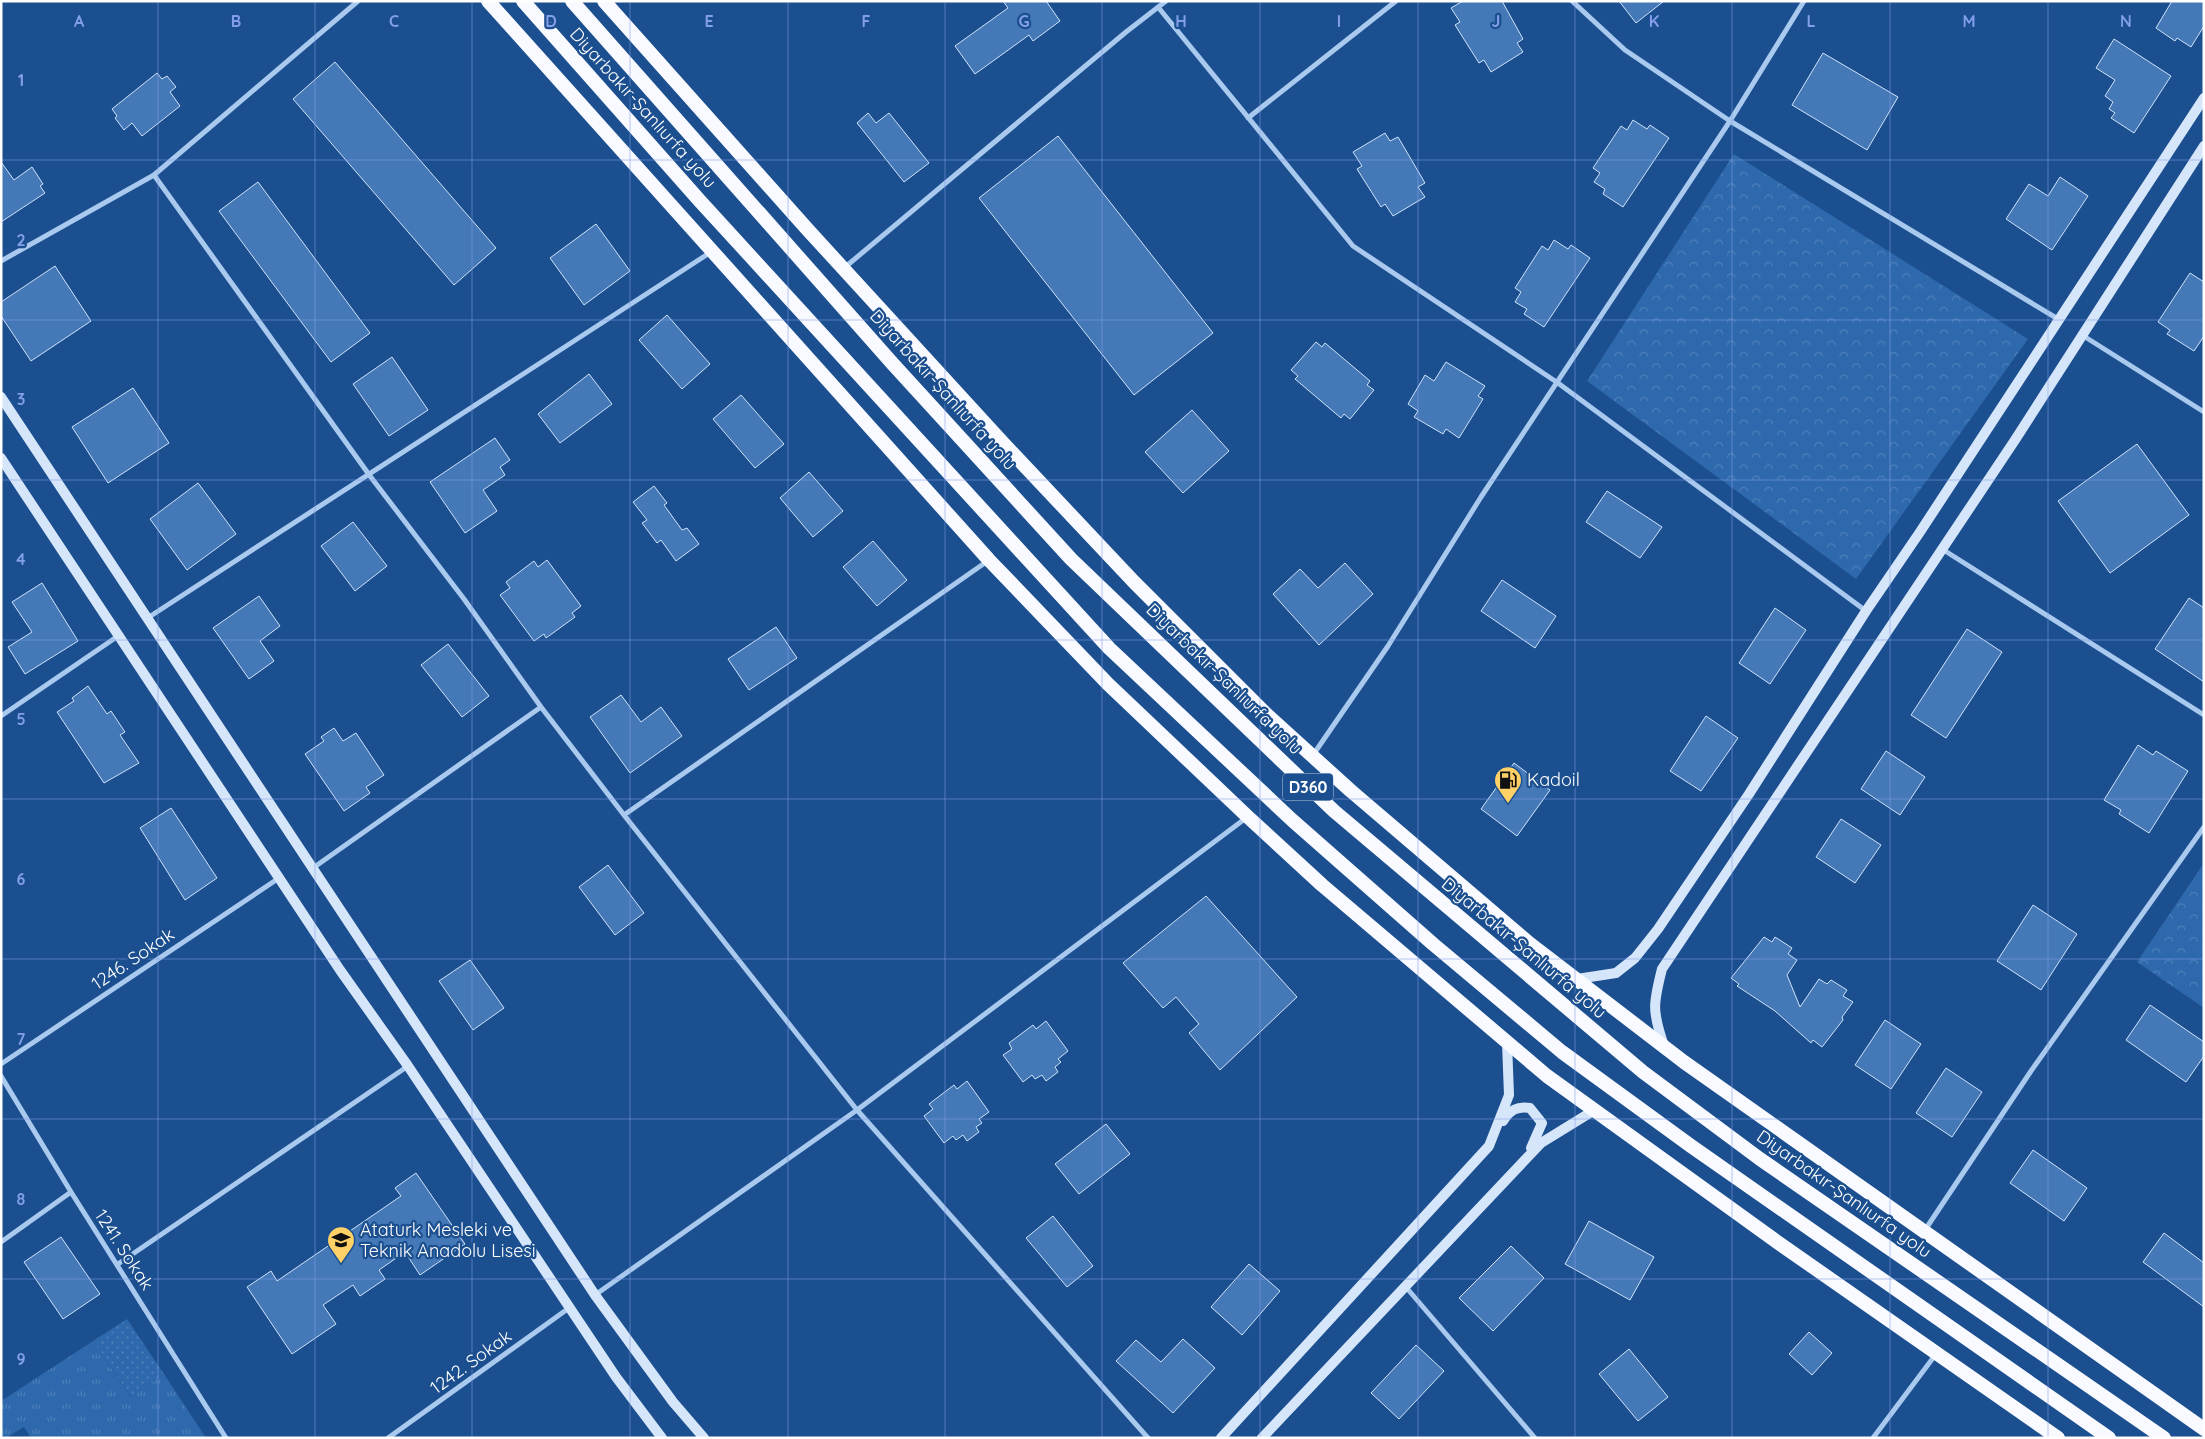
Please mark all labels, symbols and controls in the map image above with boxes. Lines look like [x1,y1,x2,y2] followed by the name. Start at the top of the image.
[74,11,85,31] text: A
[231,11,241,31] text: B
[389,11,399,31] text: C
[545,11,557,31] text: D
[704,11,714,31] text: E
[862,11,871,31] text: F
[1018,11,1030,31] text: G
[1175,11,1187,31] text: H
[1337,11,1341,31] text: I
[1492,11,1500,31] text: J
[1649,11,1659,31] text: K
[1807,11,1816,31] text: L
[1962,11,1976,31] text: M
[2120,11,2132,31] text: N
[565,23,722,193] street label: Diyarbakır-Şanlıurfa yolu
[18,70,24,90] text: 1
[16,230,26,250] text: 2
[865,305,1022,475] street label: Diyarbakır-Şanlıurfa yolu
[17,389,25,409] text: 3
[16,549,26,569] text: 4
[1141,598,1307,759] street label: Diyarbakır-Şanlıurfa yolu
[16,709,26,729] text: 5
[1493,765,1523,804] fuel station icon: Kadoil
[1527,768,1580,791] place label: Kadoil
[1283,774,1333,800] road number: D360
[17,869,26,889] text: 6
[1437,872,1611,1023] street label: Diyarbakır-Şanlıurfa yolu
[87,923,178,995] street label: 1246. Sokak
[17,1029,26,1049] text: 7
[1752,1124,1936,1263] street label: Diyarbakır-Şanlıurfa yolu
[17,1189,26,1209] text: 8
[90,1205,159,1294] street label: 1241. Sokak
[360,1218,536,1262] place label: Ataturk Mesleki ve Teknik Anadolu Lisesi
[326,1225,356,1264] school or university icon: Ataturk Mesleki ve Teknik Anadolu Lisesi
[425,1324,516,1399] street label: 1242. Sokak
[16,1349,26,1369] text: 9

